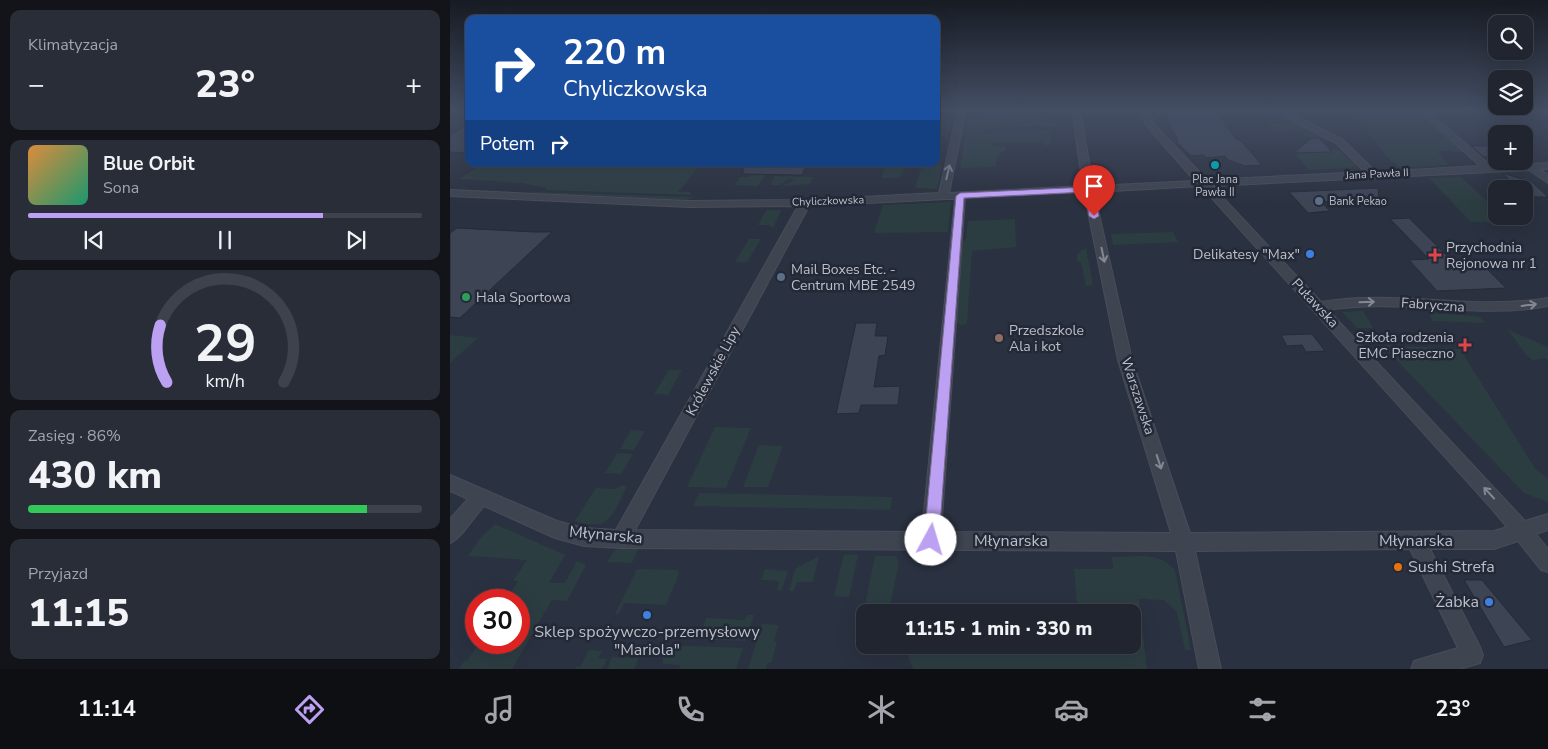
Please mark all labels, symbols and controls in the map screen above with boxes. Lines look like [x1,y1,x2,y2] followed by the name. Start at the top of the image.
[1488,15,1533,225] map controls
[1488,15,1533,60] button: search
[563,29,666,76] text: 220 m
[28,34,118,56] text: Klimatyzacja
[480,35,545,100] icon: right
[195,59,255,110] text: 23°
[28,66,45,104] text: −
[405,66,422,104] text: +
[1488,70,1533,115] button: layers
[563,74,708,104] text: Chyliczkowska
[1488,125,1533,170] button: +
[545,130,573,158] icon: right
[480,131,535,157] text: Potem
[103,151,194,177] text: Blue Orbit
[1209,159,1221,171] marker: Plac Jana Pawła II
[944,165,953,181] one-way arrow
[1073,165,1115,216] pin
[1344,165,1409,183] street label: Jana Pawła II
[1080,172,1108,200] icon: arrive
[1192,172,1238,200] place label: Plac Jana Pawła II
[103,177,139,199] text: Sona
[1488,180,1533,225] button: −
[792,192,865,210] street label: Chyliczkowska
[1329,194,1387,209] place label: Bank Pekao
[1313,195,1325,207] marker: Bank Pekao
[80,226,108,254] icon: previous
[211,226,239,254] icon: pause
[342,226,370,254] icon: next
[1446,238,1537,273] place label: Przychodnia Rejonowa nr 1
[1193,245,1300,264] place label: Delikatesy "Max"
[1098,246,1108,262] one-way arrow
[1304,248,1316,260] marker: Delikatesy "Max"
[1428,248,1442,262] marker: Przychodnia Rejonowa nr 1
[791,260,915,295] place label: Mail Boxes Etc. - Centrum MBE 2549
[775,271,787,283] marker: Mail Boxes Etc. - Centrum MBE 2549
[1287,274,1343,332] street label: Puławska
[476,288,571,307] place label: Hala Sportowa
[460,291,472,303] marker: Hala Sportowa
[1400,293,1466,317] street label: Fabryczna
[1358,297,1375,307] one-way arrow
[1521,300,1537,310] one-way arrow
[194,308,256,379] text: 29
[1009,321,1084,356] place label: Przedszkole Ala i kot
[681,322,745,419] street label: Królewskie Lipy
[1356,328,1454,363] place label: Szkoła rodzenia EMC Piaseczno
[993,332,1005,344] marker: Przedszkole Ala i kot
[1458,338,1472,352] marker: Szkoła rodzenia EMC Piaseczno
[1117,355,1159,437] street label: Warszawska
[205,369,245,393] text: km/h
[28,425,121,447] text: Zasięg · 86%
[28,450,162,501] text: 430 km
[1154,453,1164,469] one-way arrow
[1483,486,1495,499] one-way arrow
[904,513,956,565] position arrow
[568,521,644,549] street label: Młynarska
[974,530,1048,552] street label: Młynarska
[1379,530,1453,552] street label: Młynarska
[1408,556,1495,578] place label: Sushi Strefa
[1392,561,1404,573] marker: Sushi Strefa
[28,563,88,585] text: Przyjazd
[28,588,129,639] text: 11:15
[465,589,530,654] speed limit sign: 30
[1436,591,1479,613] place label: Żabka
[1483,596,1495,608] marker: Żabka
[641,609,653,621] marker: Sklep spożywczo-przemysłowy "Mariola"
[905,616,1092,642] text: 11:15 · 1 min · 330 m
[534,621,761,661] place label: Sklep spożywczo-przemysłowy "Mariola"
[292,692,327,727] icon: directions
[482,692,517,727] icon: music
[673,692,708,727] icon: phone
[864,692,899,727] icon: climate
[1054,692,1089,727] icon: car
[1245,692,1280,727] icon: filters
[78,694,136,724] text: 11:14
[1435,694,1470,724] text: 23°

